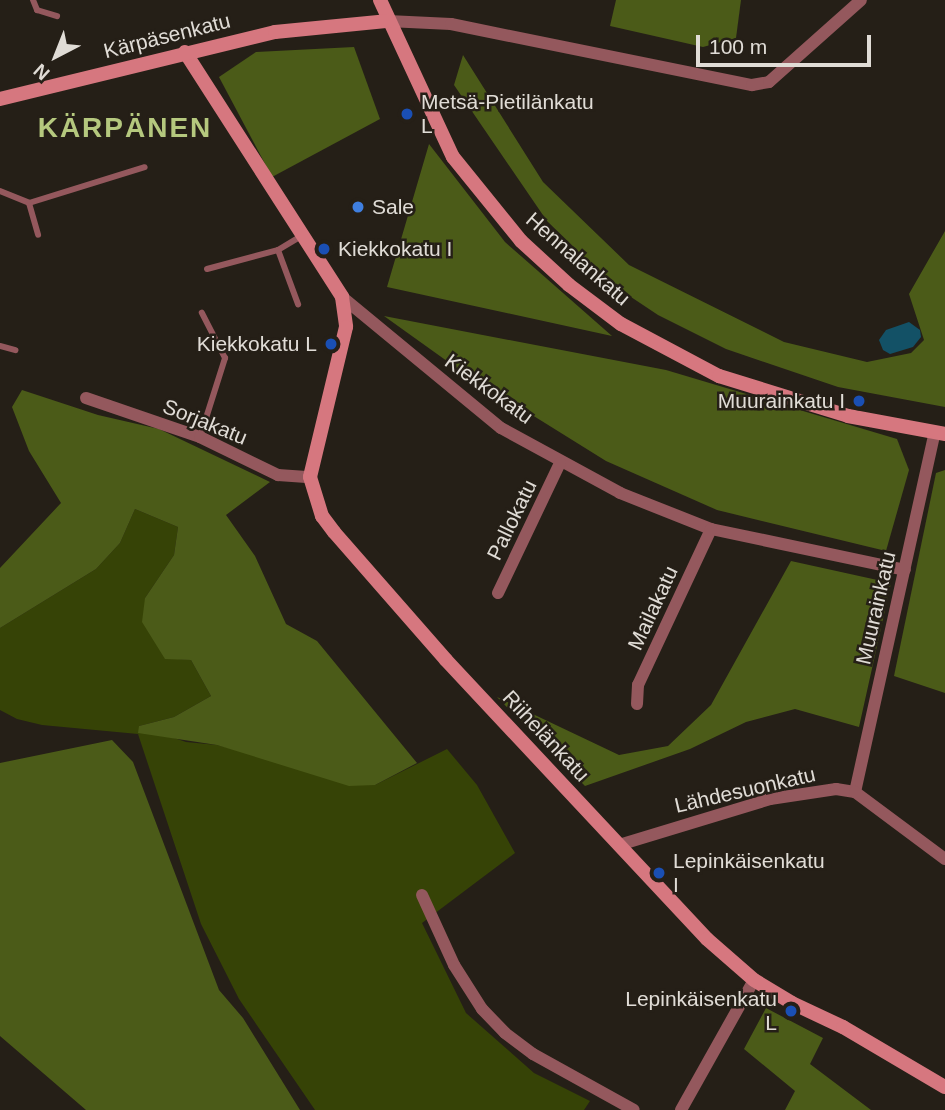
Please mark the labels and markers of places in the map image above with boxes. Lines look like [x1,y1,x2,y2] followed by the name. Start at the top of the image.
[421,89,594,139] place label: Metsä-Pietilänkatu L
[399,106,415,122] marker: Metsä-Pietilänkatu L
[372,194,414,220] place label: Sale
[350,199,366,215] marker: Sale
[338,236,452,262] place label: Kiekkokatu I
[316,241,332,257] marker: Kiekkokatu I
[197,331,317,357] place label: Kiekkokatu L
[323,336,339,352] marker: Kiekkokatu L
[718,388,845,414] place label: Muurainkatu I
[851,393,867,409] marker: Muurainkatu I
[673,848,825,898] place label: Lepinkäisenkatu I
[651,865,667,881] marker: Lepinkäisenkatu I
[625,986,777,1036] place label: Lepinkäisenkatu L
[783,1003,799,1019] marker: Lepinkäisenkatu L

